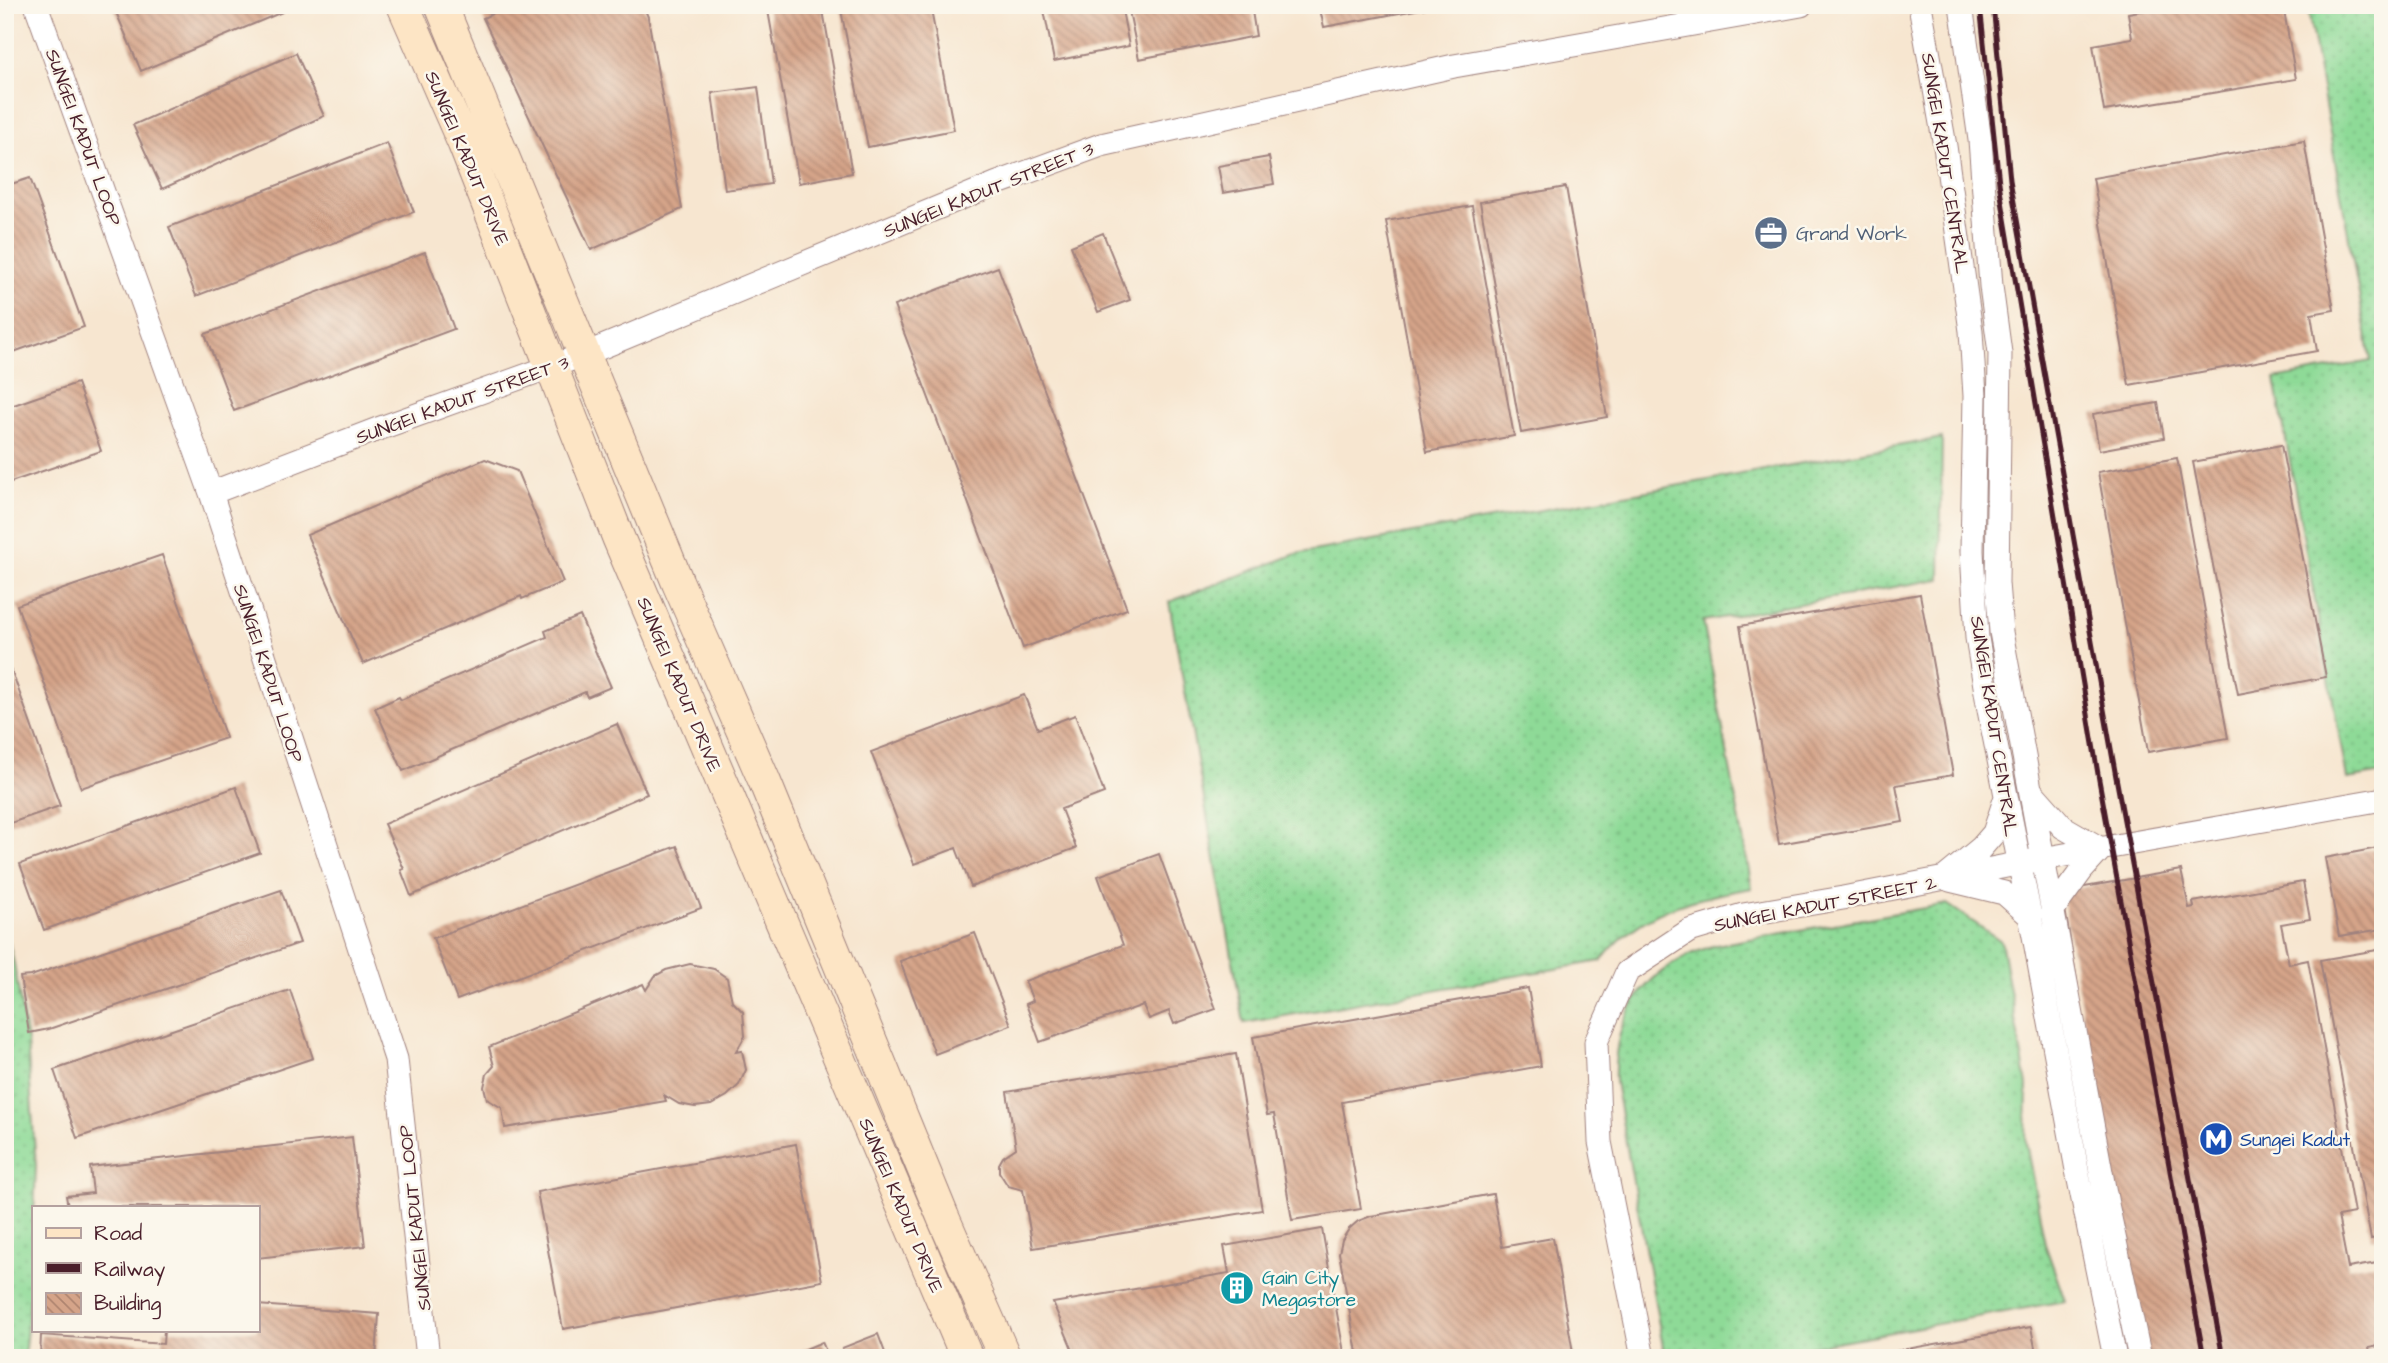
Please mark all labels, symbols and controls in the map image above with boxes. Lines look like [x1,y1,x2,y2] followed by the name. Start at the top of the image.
[38,45,127,230] street label: SUNGEI KADUT LOOP
[1914,51,1975,276] street label: SUNGEI KADUT CENTRAL
[418,67,516,250] street label: SUNGEI KADUT DRIVE
[879,136,1098,245] street label: SUNGEI KADUT STREET 3
[1752,214,1790,252] office icon: Grand Work
[1796,221,1907,248] place label: Grand Work
[352,349,573,452] street label: SUNGEI KADUT STREET 3
[226,581,309,766] street label: SUNGEI KADUT LOOP
[630,593,728,776] street label: SUNGEI KADUT DRIVE
[1963,614,2024,839] street label: SUNGEI KADUT CENTRAL
[1712,870,1939,939] street label: SUNGEI KADUT STREET 2
[852,1114,950,1297] street label: SUNGEI KADUT DRIVE
[2197,1120,2235,1158] metro station icon: Sungei Kadut
[392,1124,439,1312] street label: SUNGEI KADUT LOOP
[2240,1127,2350,1155] place label: Sungei Kadut
[32,1206,259,1332] legend
[94,1219,142,1248] text: Road
[94,1255,166,1286] text: Railway
[1262,1265,1356,1315] place label: Gain City Megastore
[1218,1269,1256,1307] building icon: Gain City Megastore
[94,1289,162,1320] text: Building

